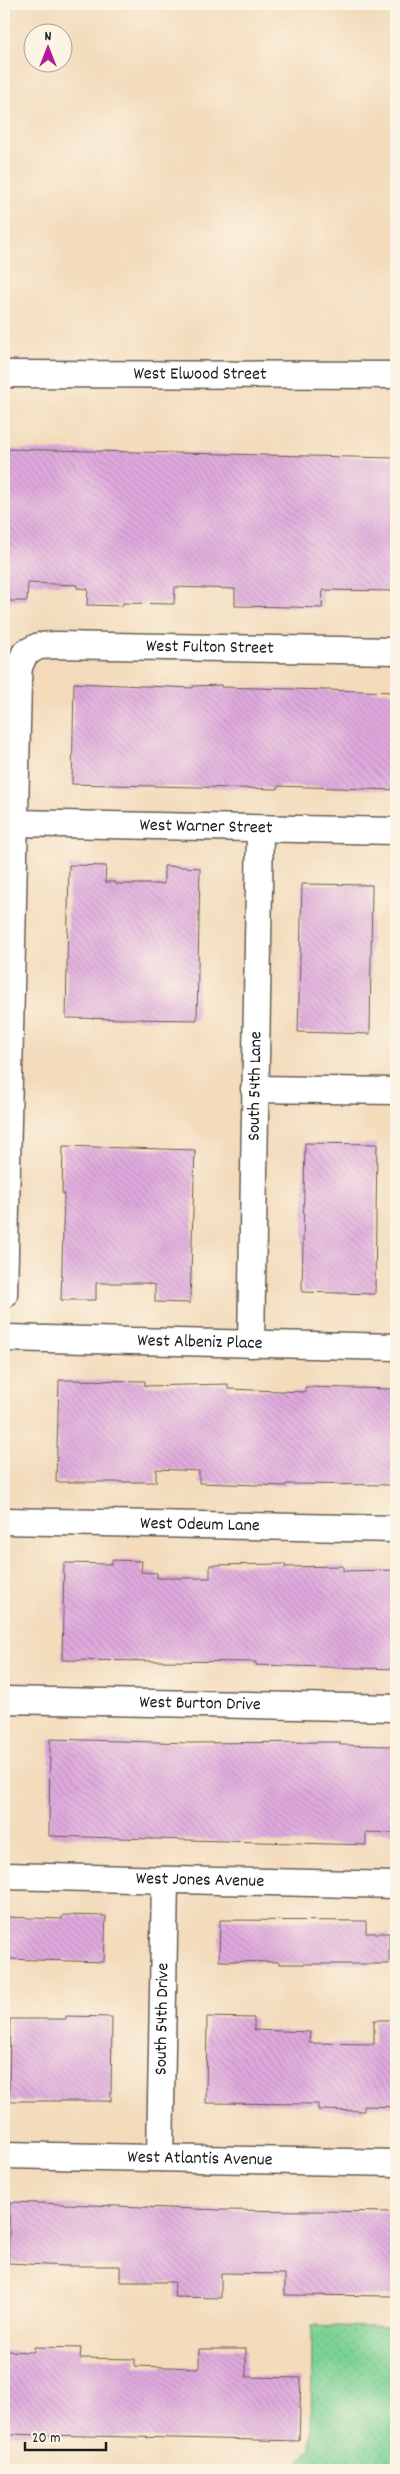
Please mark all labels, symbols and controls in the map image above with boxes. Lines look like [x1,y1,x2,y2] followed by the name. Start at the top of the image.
[22,22,72,72] north arrow
[45,27,52,47] text: N
[133,362,267,387] street label: West Elwood Street
[146,634,274,661] street label: West Fulton Street
[139,813,273,841] street label: West Warner Street
[242,1031,269,1141] street label: South 54th Lane
[137,1329,263,1356] street label: West Albeniz Place
[140,1511,260,1539] street label: West Odeum Lane
[139,1690,261,1718] street label: West Burton Drive
[135,1867,265,1894] street label: West Jones Avenue
[149,1963,176,2075] street label: South 54th Drive
[127,2145,273,2173] street label: West Atlantis Avenue
[25,2419,106,2451] scale bar
[32,2428,60,2450] text: 20 m

